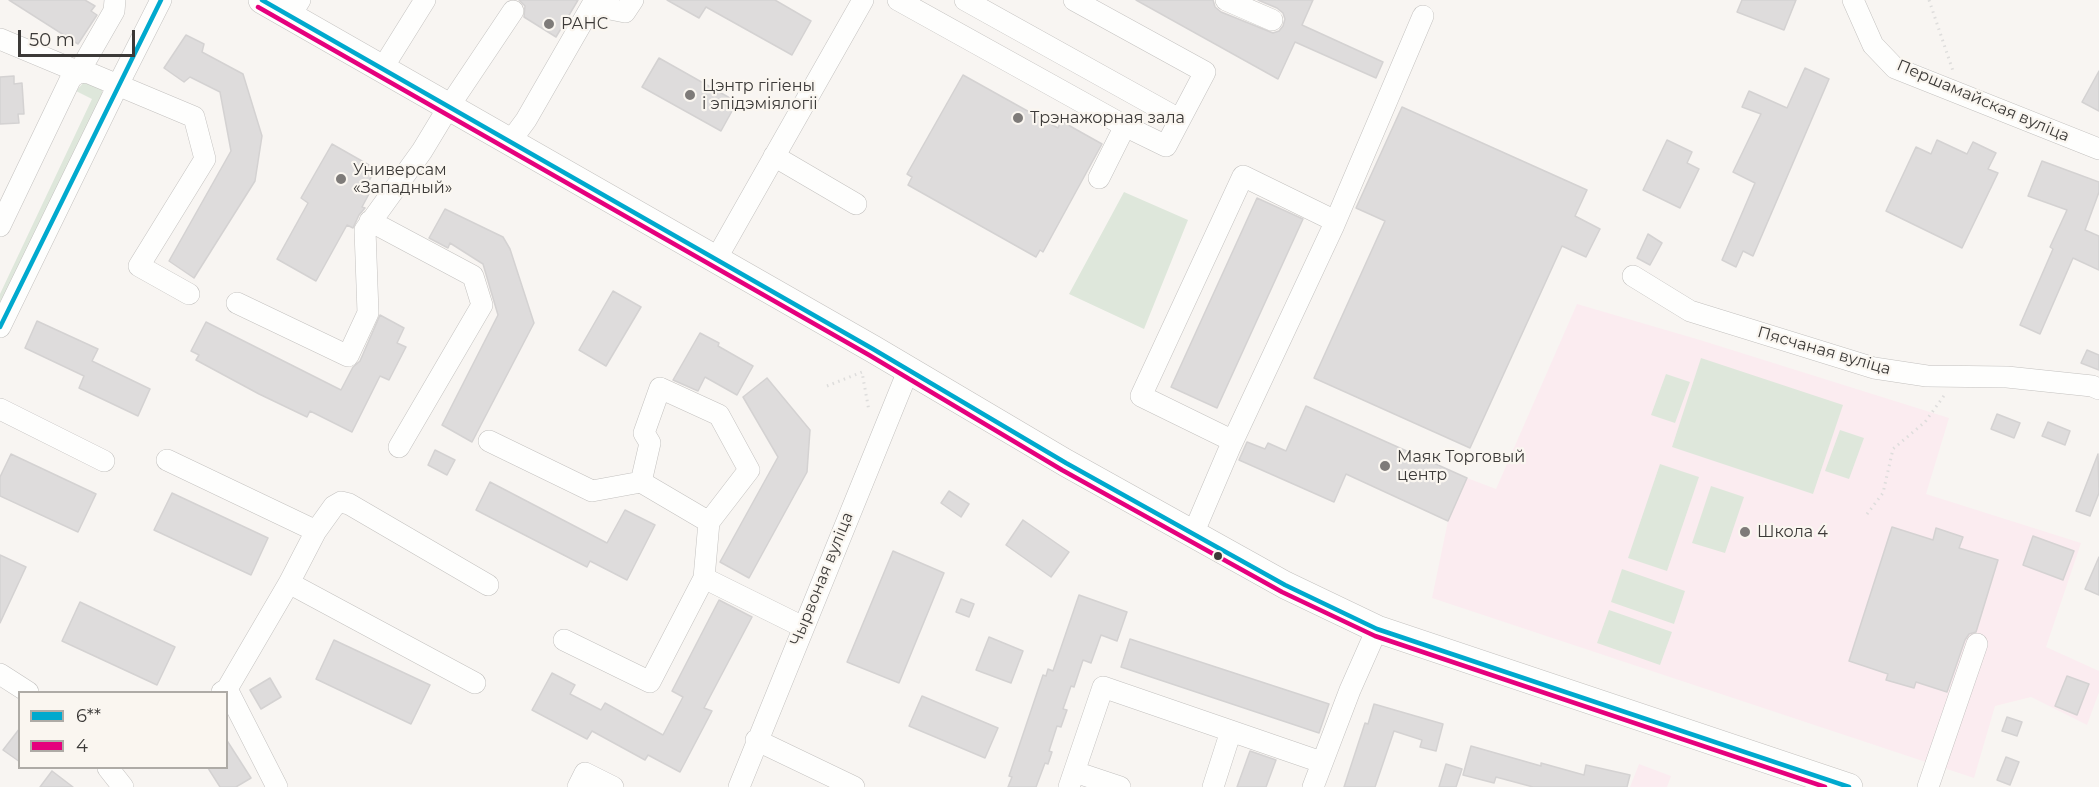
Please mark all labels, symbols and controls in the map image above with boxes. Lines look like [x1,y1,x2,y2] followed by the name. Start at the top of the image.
[561,14,608,34] place label: РАНС
[542,17,556,31] marker: РАНС
[21,18,138,56] scale bar
[29,29,75,51] text: 50 m
[1894,56,2072,146] street label: Першамайская вуліца
[702,76,818,114] place label: Цэнтр гігіены і эпідэміялогіі
[683,88,697,102] marker: Цэнтр гігіены і эпідэміялогіі
[1030,108,1185,128] place label: Трэнажорная зала
[1011,111,1025,125] marker: Трэнажорная зала
[353,160,452,198] place label: Универсам «Западный»
[334,172,348,186] marker: Универсам «Западный»
[1755,323,1893,379] street label: Пясчаная вуліца
[1397,447,1525,485] place label: Маяк Торговый центр
[1378,459,1392,473] marker: Маяк Торговый центр
[787,510,857,648] street label: Чырвоная вуліца
[1757,522,1828,542] place label: Школа 4
[1738,525,1752,539] marker: Школа 4
[1212,550,1224,562] unlabelled marker
[18,691,228,769] legend
[76,705,101,727] text: 6**
[76,735,88,757] text: 4

